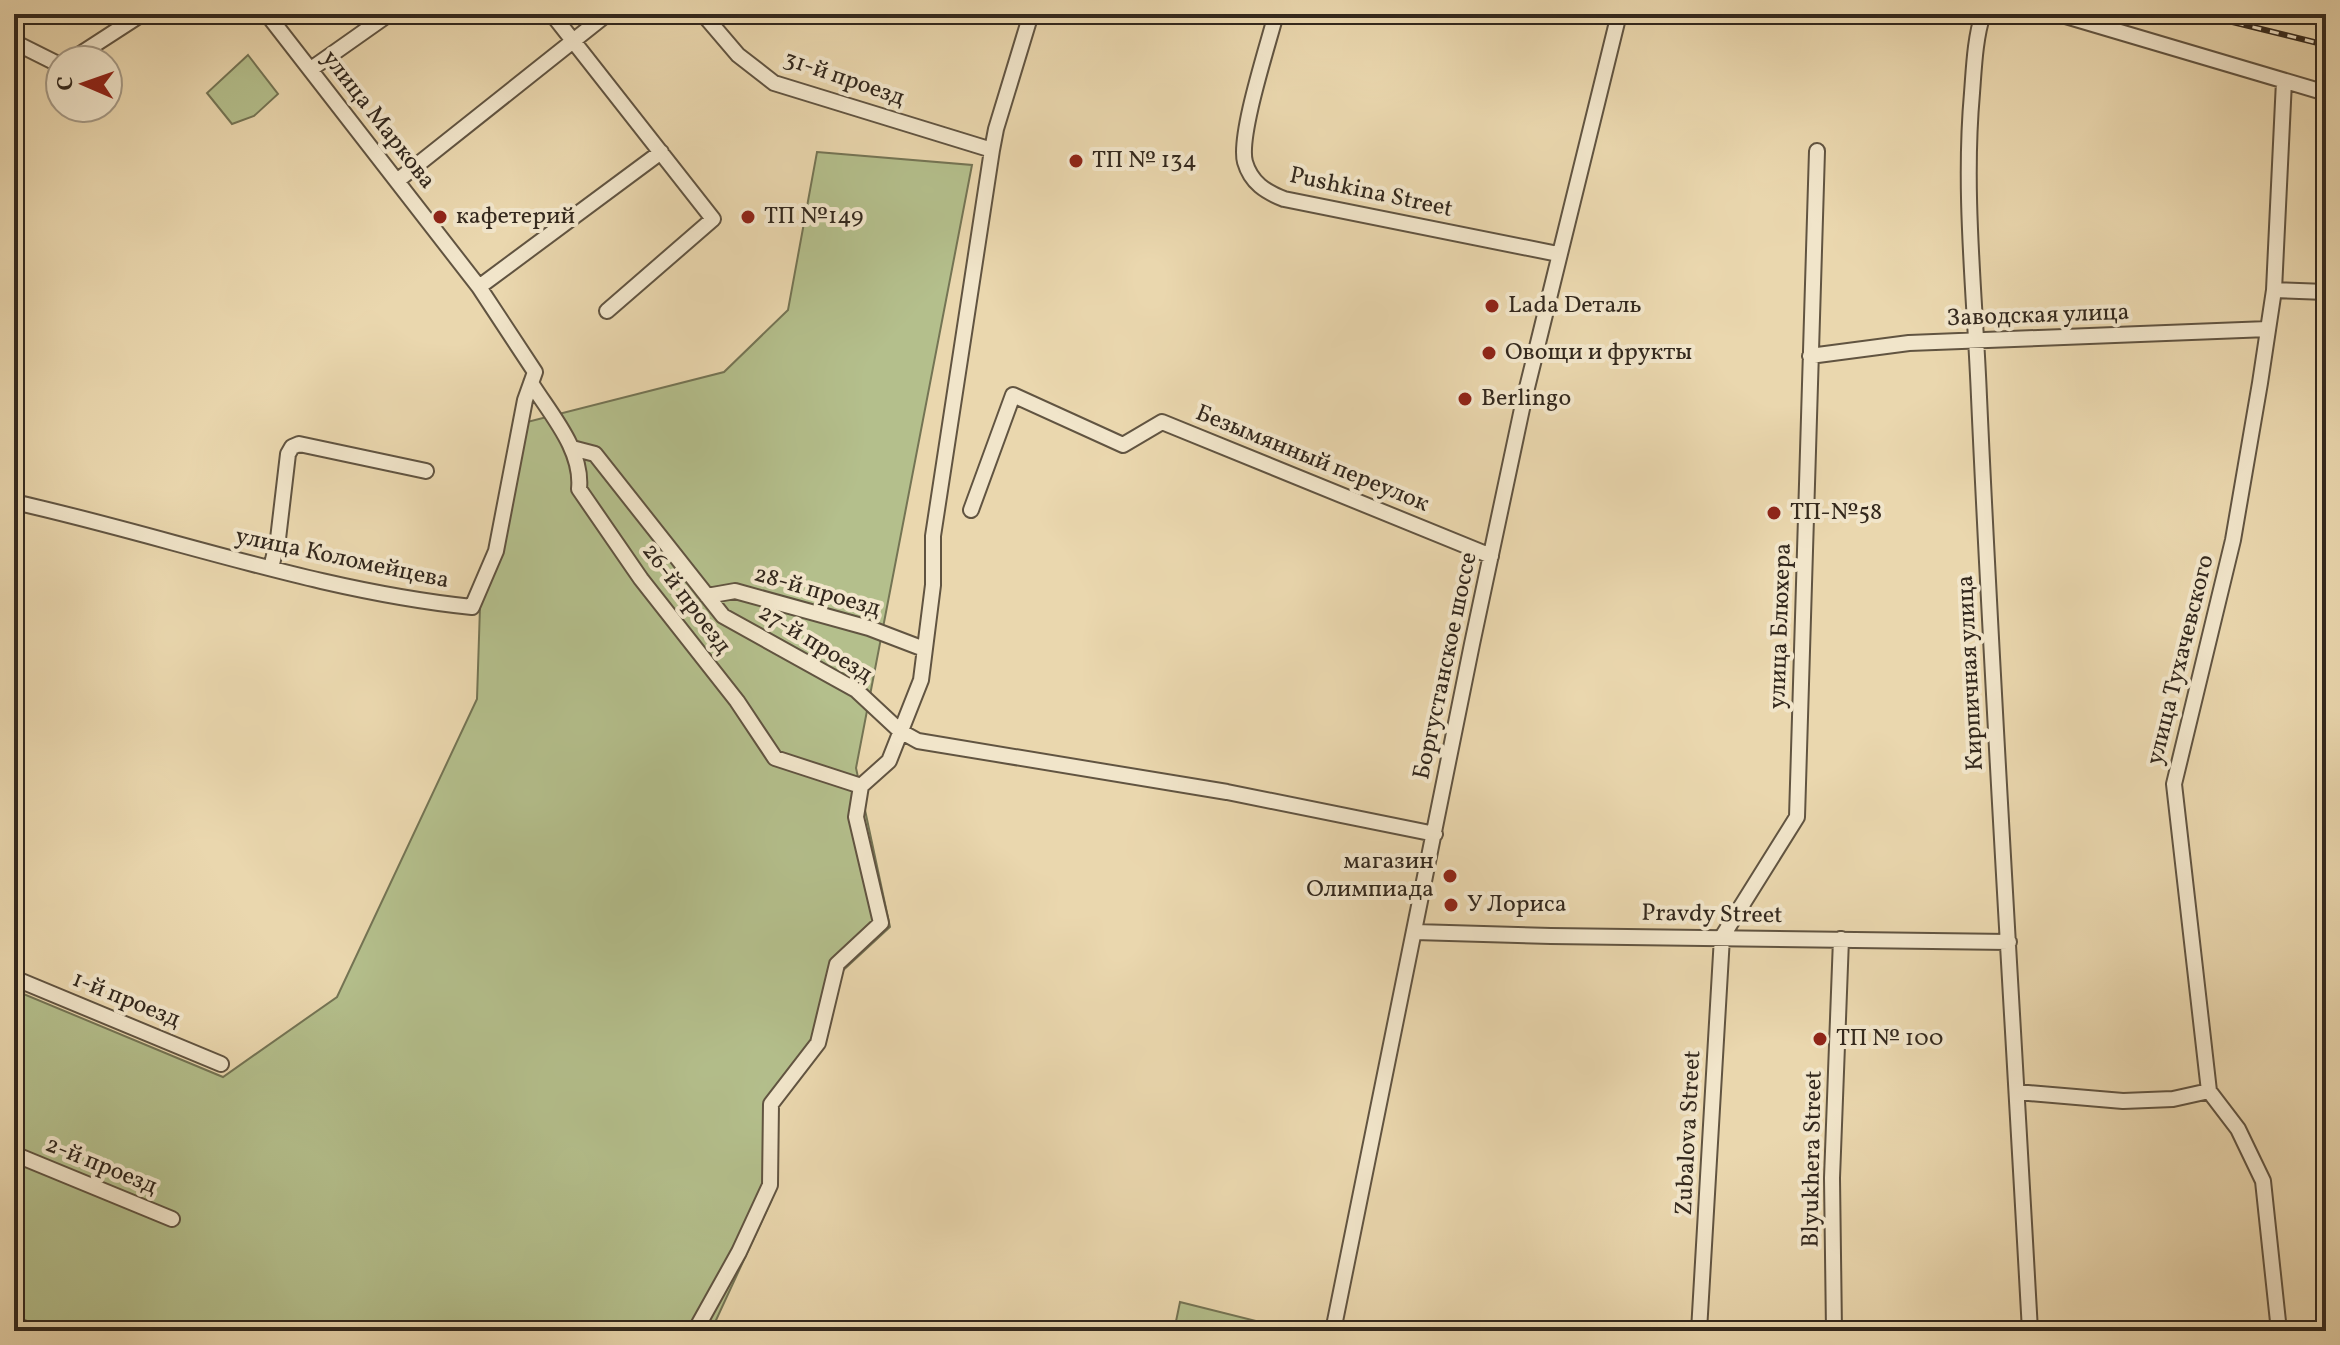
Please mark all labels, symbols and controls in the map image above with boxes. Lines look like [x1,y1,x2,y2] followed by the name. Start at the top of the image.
[779,42,910,116] street label: 31-й проезд
[313,43,443,197] street label: улица Маркова
[44,44,124,124] north arrow
[51,76,82,91] text: С
[1092,144,1197,178] place label: ТП № 134
[1067,152,1085,170] marker: ТП № 134
[1286,159,1456,227] street label: Pushkina Street
[456,200,575,234] place label: кафетерий
[764,200,863,234] place label: ТП №149
[431,208,449,226] marker: кафетерий
[739,208,757,226] marker: ТП №149
[1508,289,1642,323] place label: Lada Dеталь
[1946,296,2130,336] street label: Заводская улица
[1483,297,1501,315] marker: Lada Dеталь
[1505,336,1692,370] place label: Овощи и фрукты
[1480,344,1498,362] marker: Овощи и фрукты
[1481,382,1571,416] place label: Berlingo
[1456,390,1474,408] marker: Berlingo
[1190,397,1434,522] street label: Безымянный переулок
[1790,496,1882,530] place label: ТП-№58
[1765,504,1783,522] marker: ТП-№58
[232,520,452,598] street label: улица Коломейцева
[633,536,739,662] street label: 26-й проезд
[1761,542,1801,710] street label: улица Блюхера
[1405,549,1487,783] street label: Боргустанское шоссе
[2138,551,2224,769] street label: улица Тухачевского
[750,558,885,626] street label: 28-й проезд
[1949,574,1993,772] street label: Кирпичная улица
[751,596,879,692] street label: 27-й проезд
[1306,845,1434,907] place label: магазин Олимпиада
[1441,867,1459,885] marker: магазин Олимпиада
[1467,888,1567,922] place label: У Лориса
[1442,896,1460,914] marker: У Лориса
[1641,897,1783,933] street label: Pravdy Street
[67,963,186,1037] street label: 1-й проезд
[1836,1022,1943,1056] place label: ТП № 100
[1811,1030,1829,1048] marker: ТП № 100
[1668,1049,1710,1217] street label: Zubalova Street
[1794,1070,1832,1248] street label: Blyukhera Street
[40,1128,163,1204] street label: 2-й проезд

